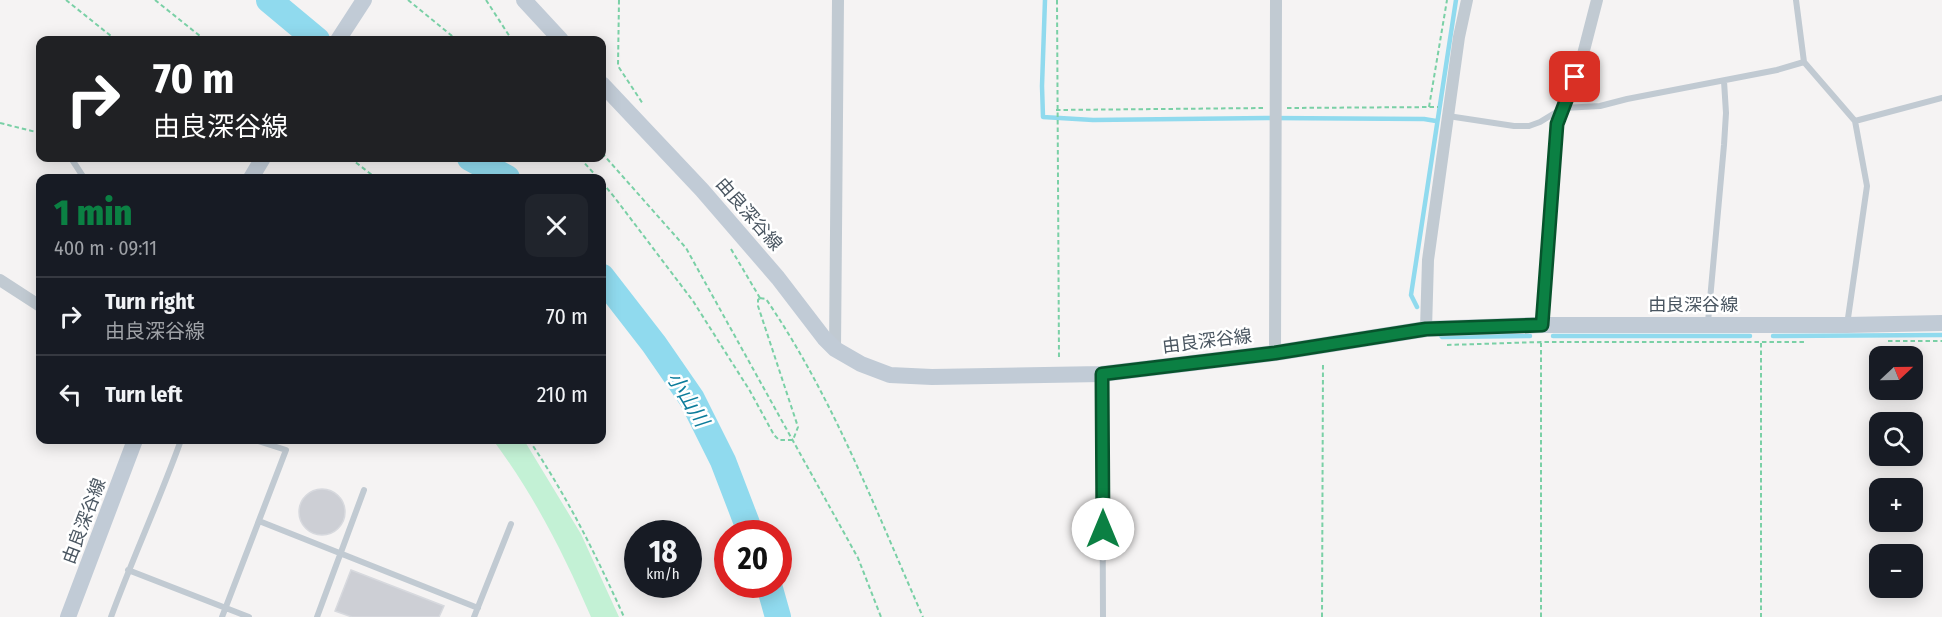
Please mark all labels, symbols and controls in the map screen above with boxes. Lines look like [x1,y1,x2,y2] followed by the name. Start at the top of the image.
[1549,51,1600,102] pin
[153,54,234,104] text: 70 m
[54,60,132,138] icon: right
[1558,60,1591,93] icon: arrive
[153,111,288,143] text: 由良深谷線
[711,173,787,255] street label: 由良深谷線
[54,191,132,235] text: 1 min
[525,194,588,257] button: close
[54,236,157,260] text: 400 m · 09:11
[105,288,194,315] text: Turn right
[1648,294,1738,316] street label: 由良深谷線
[54,300,87,333] icon: right
[546,303,588,330] text: 70 m
[105,319,205,343] text: 由良深谷線
[1161,325,1253,357] street label: 由良深谷線
[1869,346,1923,400] north arrow
[1869,346,1923,598] map controls
[662,367,715,432] water label: 小山川
[54,378,87,411] icon: left
[105,381,183,408] text: Turn left
[537,381,588,408] text: 210 m
[1869,412,1923,466] button: search
[58,475,110,567] street label: 由良深谷線
[1869,478,1923,532] button: +
[1071,497,1135,561] position arrow
[714,520,792,598] speed limit sign: 20
[649,534,677,570] text: 18
[1869,544,1923,598] button: −
[646,565,680,583] text: km/h

